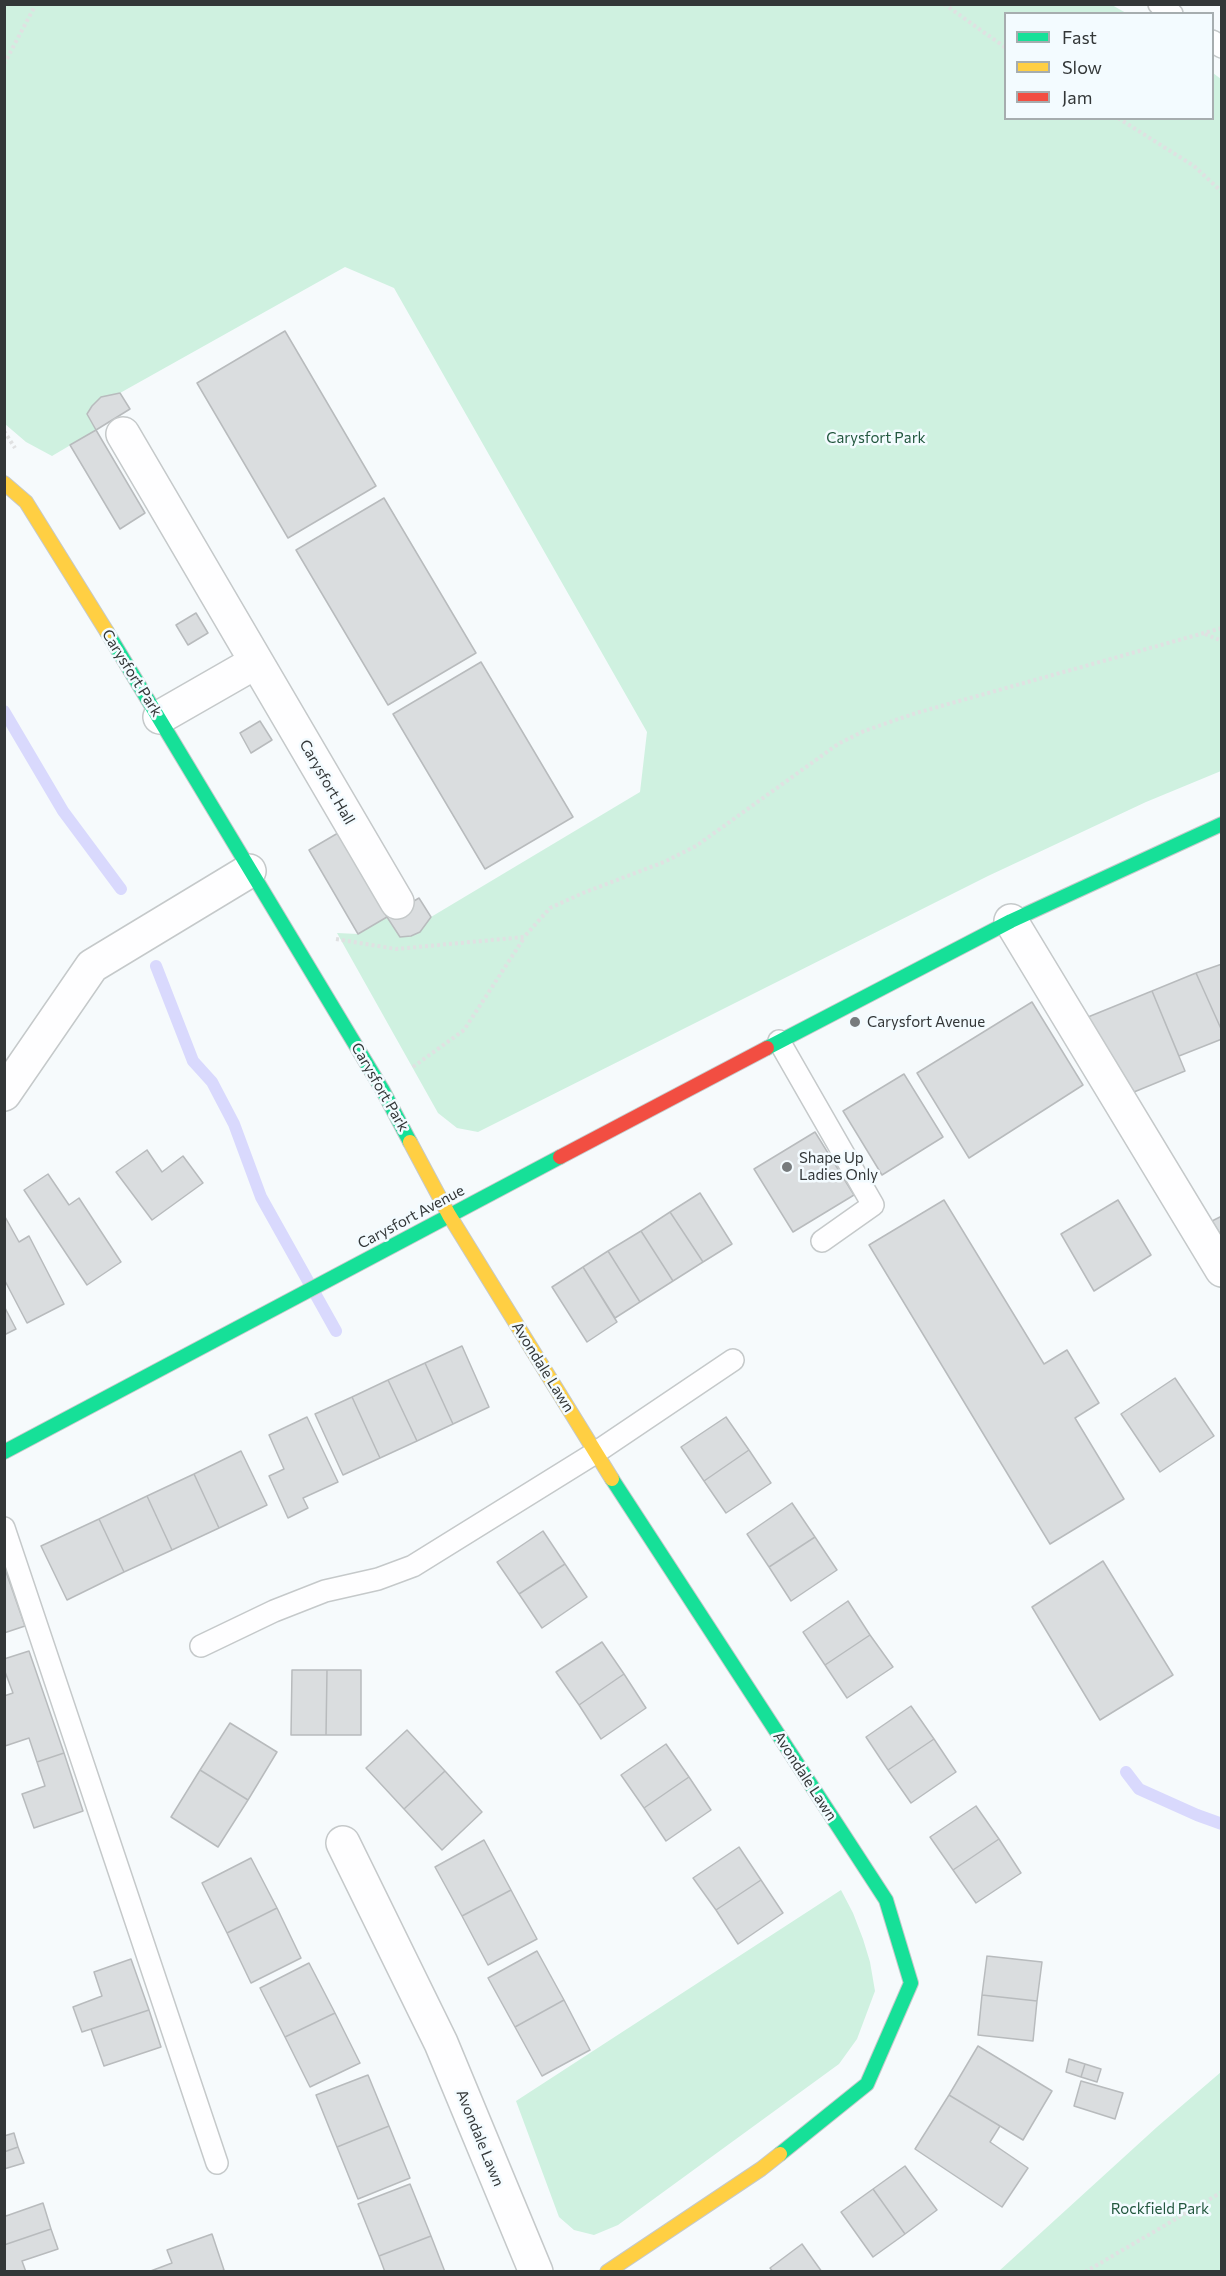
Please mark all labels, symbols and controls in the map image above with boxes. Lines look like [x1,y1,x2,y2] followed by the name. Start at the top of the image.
[1004,12,1214,120] legend
[1062,26,1097,48] text: Fast
[1062,56,1102,78] text: Slow
[1062,86,1092,108] text: Jam
[826,429,926,447] park label: Carysfort Park
[98,626,166,720] street label: Carysfort Park
[295,736,359,828] street label: Carysfort Hall
[867,1013,985,1031] place label: Carysfort Avenue
[848,1015,862,1029] marker: Carysfort Avenue
[347,1039,413,1135] street label: Carysfort Park
[799,1149,878,1184] place label: Shape Up Ladies Only
[780,1160,794,1174] marker: Shape Up Ladies Only
[355,1181,467,1253] street label: Carysfort Avenue
[508,1319,578,1415] street label: Avondale Lawn
[769,1728,841,1824] street label: Avondale Lawn
[452,2087,508,2189] street label: Avondale Lawn
[1111,2200,1209,2218] park label: Rockfield Park

